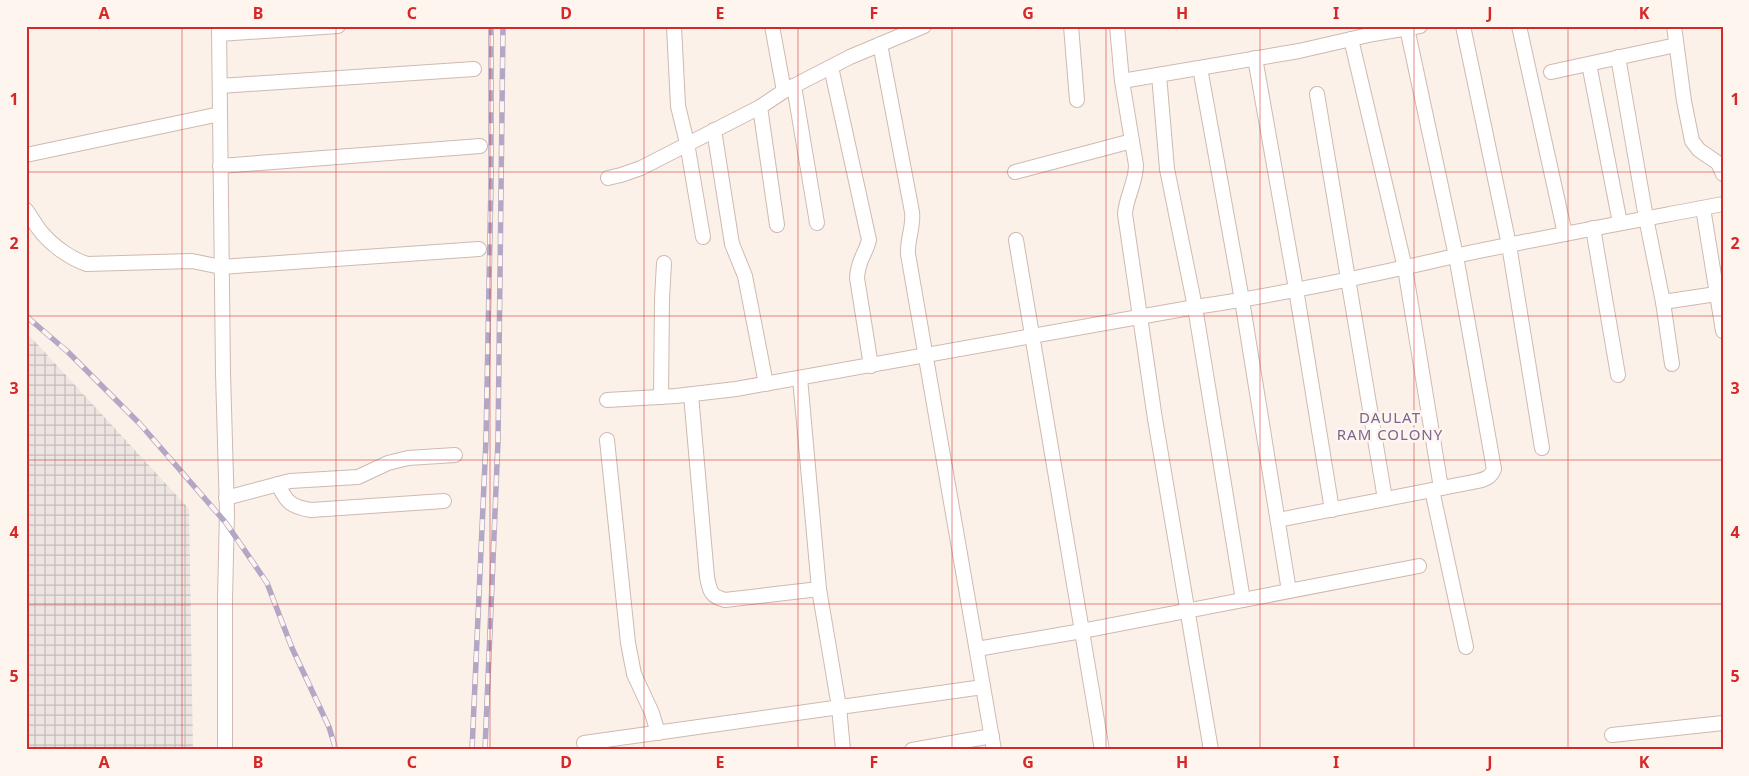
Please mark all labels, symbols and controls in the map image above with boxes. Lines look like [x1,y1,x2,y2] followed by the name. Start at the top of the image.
[98,2,110,24] text: A
[253,2,263,24] text: B
[407,2,417,24] text: C
[560,2,572,24] text: D
[716,2,725,24] text: E
[870,2,878,24] text: F
[1022,2,1034,24] text: G
[1176,2,1188,24] text: H
[1333,2,1339,24] text: I
[1485,2,1493,24] text: J
[1639,2,1650,24] text: K
[9,88,19,110] text: 1
[1730,88,1740,110] text: 1
[9,232,19,254] text: 2
[1730,232,1740,254] text: 2
[9,377,19,399] text: 3
[1730,377,1740,399] text: 3
[1337,407,1443,444] district label: DAULAT RAM COLONY
[9,521,19,543] text: 4
[1730,521,1740,543] text: 4
[9,665,19,687] text: 5
[1730,665,1740,687] text: 5
[98,751,110,773] text: A
[253,751,263,773] text: B
[407,751,417,773] text: C
[560,751,572,773] text: D
[716,751,725,773] text: E
[870,751,878,773] text: F
[1022,751,1034,773] text: G
[1176,751,1188,773] text: H
[1333,751,1339,773] text: I
[1485,751,1493,773] text: J
[1639,751,1650,773] text: K

